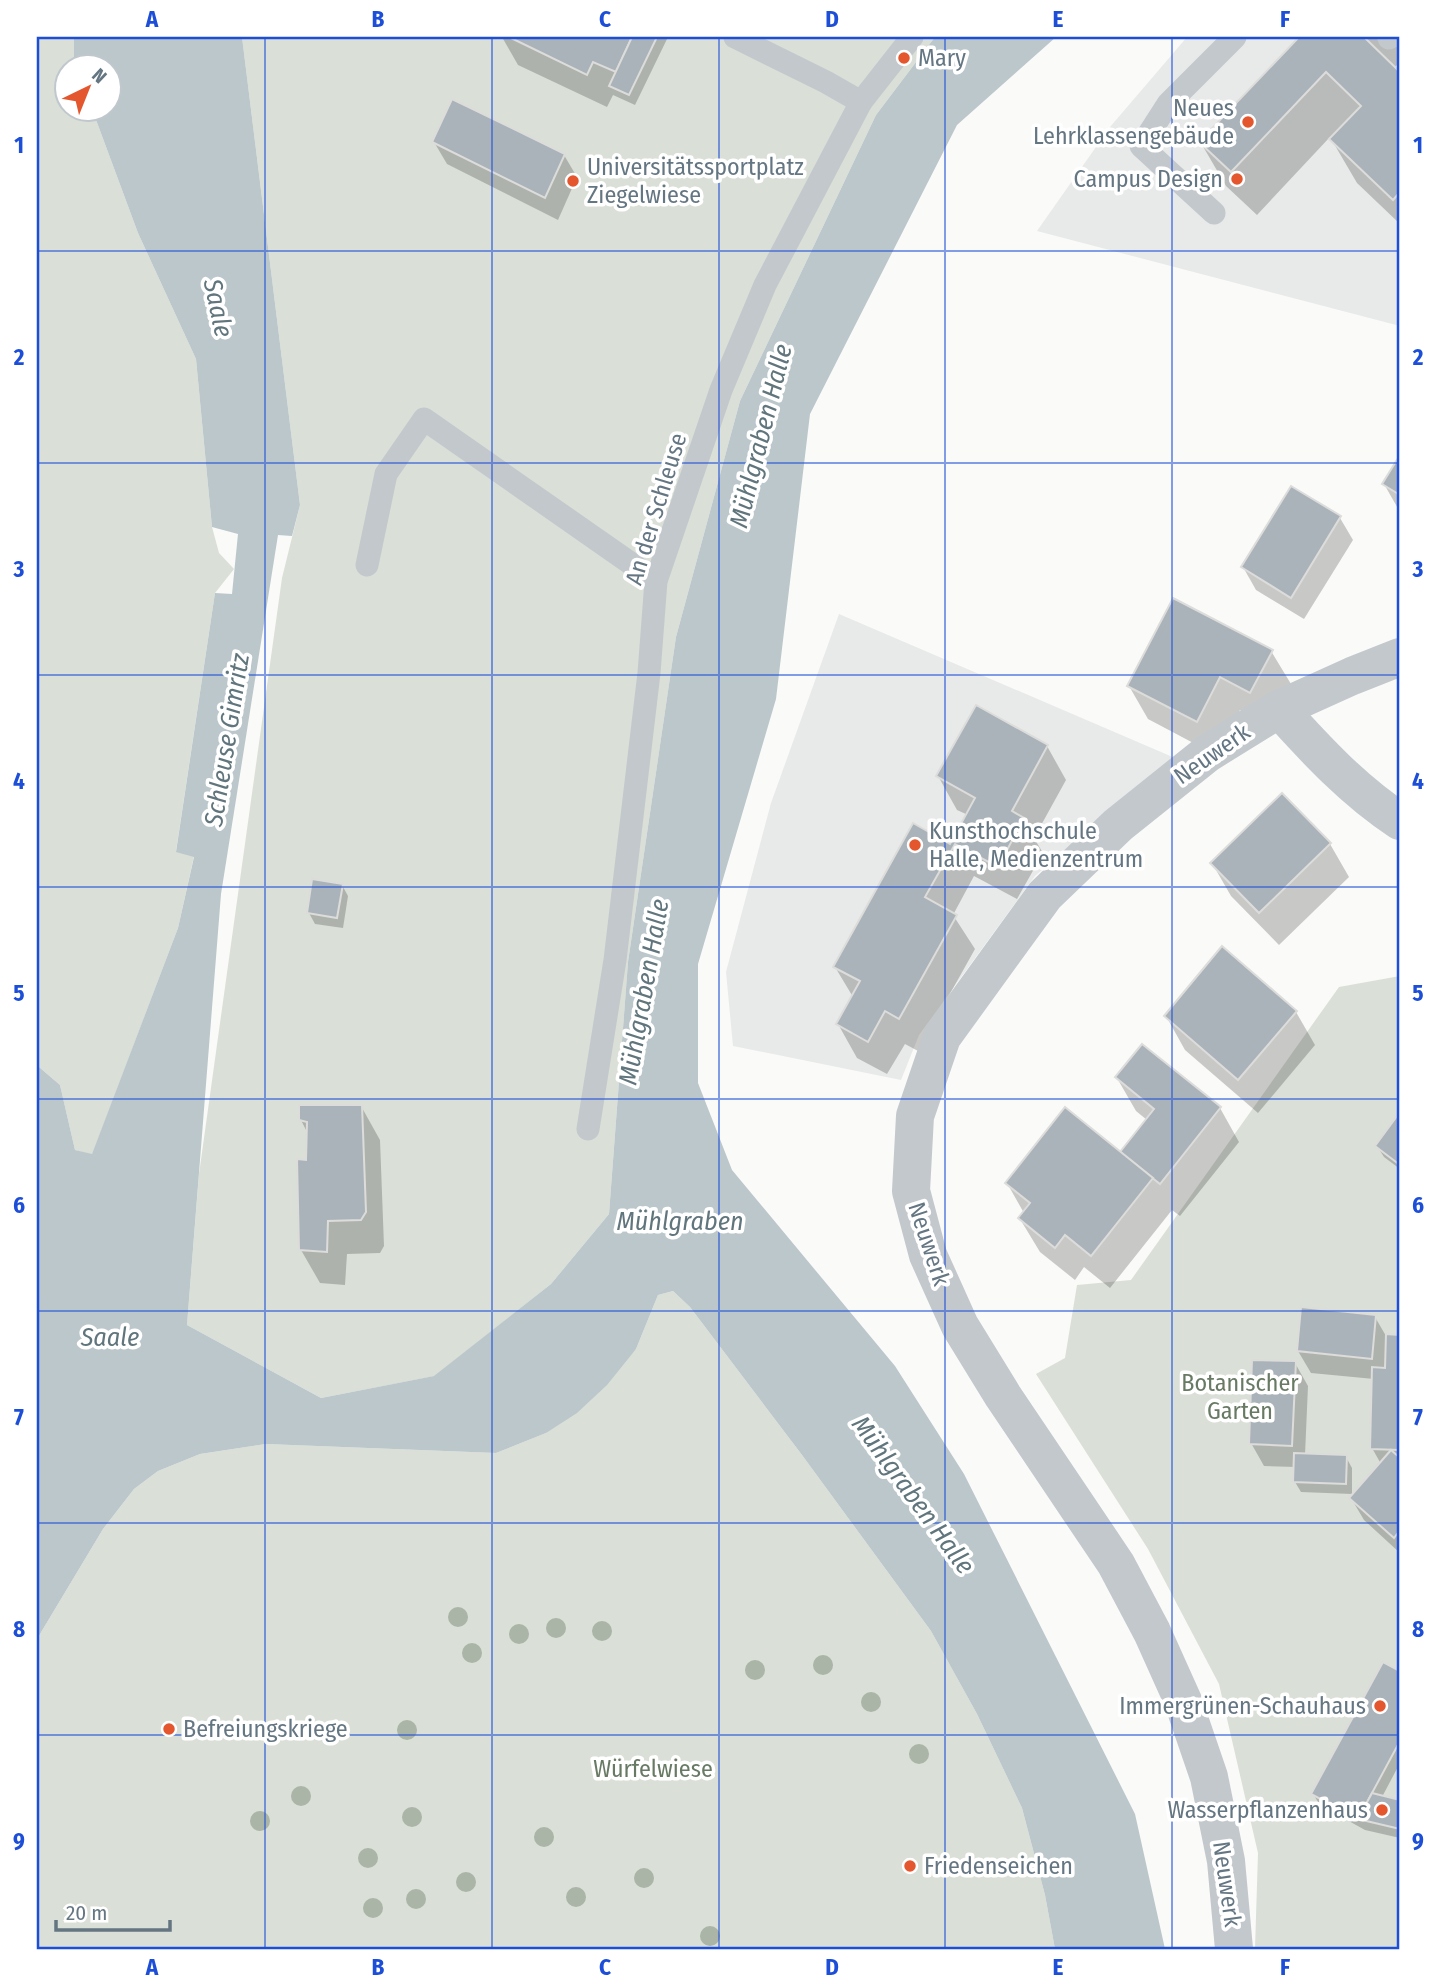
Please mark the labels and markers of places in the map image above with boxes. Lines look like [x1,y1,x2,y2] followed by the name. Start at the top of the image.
[918,44,966,72] place label: Mary
[896,50,912,66] marker: Mary
[1033,94,1234,150] place label: Neues Lehrklassengebäude
[1240,114,1256,130] marker: Neues Lehrklassengebäude
[587,153,804,209] place label: Universitätssportplatz Ziegelwiese
[1074,165,1223,193] place label: Campus Design
[1229,171,1245,187] marker: Campus Design
[565,173,581,189] marker: Universitätssportplatz Ziegelwiese
[929,817,1143,873] place label: Kunsthochschule Halle, Medienzentrum
[907,837,923,853] marker: Kunsthochschule Halle, Medienzentrum
[1119,1692,1366,1720] place label: Immergrünen-Schauhaus
[1372,1698,1388,1714] marker: Immergrünen-Schauhaus
[183,1715,348,1743] place label: Befreiungskriege
[161,1721,177,1737] marker: Befreiungskriege
[1167,1796,1368,1824] place label: Wasserpflanzenhaus
[1374,1802,1390,1818] marker: Wasserpflanzenhaus
[924,1852,1073,1880] place label: Friedenseichen
[902,1858,918,1874] marker: Friedenseichen

